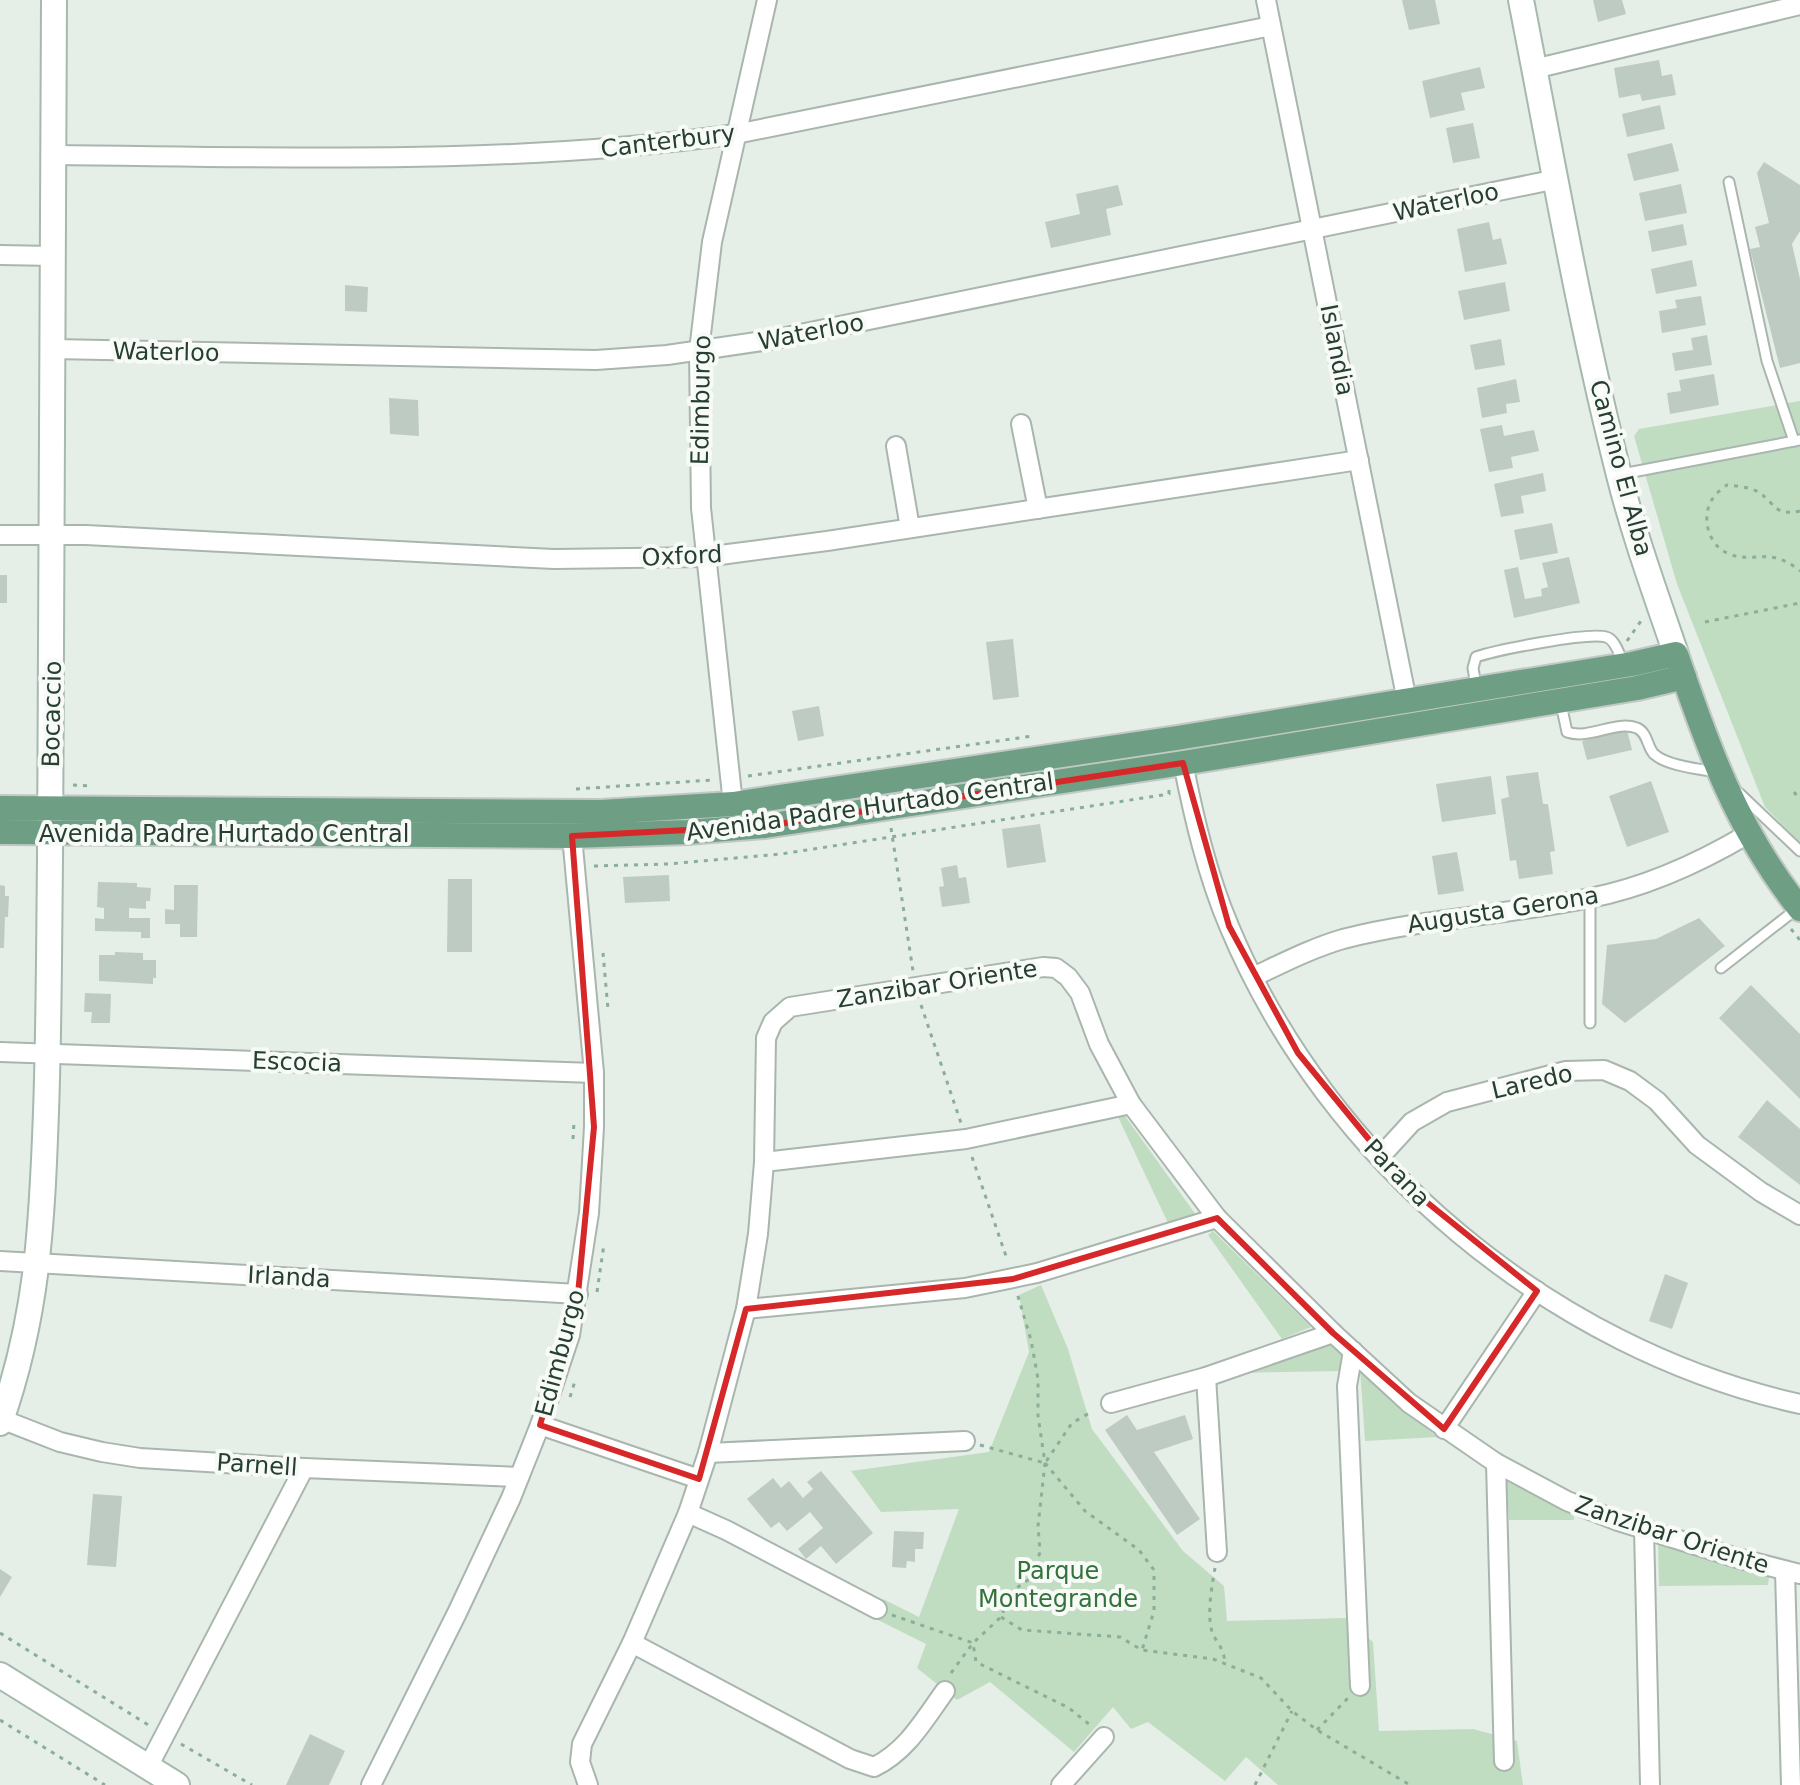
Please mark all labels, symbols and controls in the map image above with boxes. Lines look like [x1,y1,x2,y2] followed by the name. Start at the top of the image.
[599,119,737,163] street label: Canterbury
[1391,177,1501,227] street label: Waterloo
[1314,302,1360,398] street label: Islandia
[756,308,866,356] street label: Waterloo
[686,335,716,465] street label: Edimburgo
[112,337,220,367] street label: Waterloo
[1584,377,1658,559] street label: Camino El Alba
[641,540,723,572] street label: Oxford
[37,660,67,768] street label: Bocaccio
[685,767,1055,847] street label: Avenida Padre Hurtado Central
[39,820,409,848] street label: Avenida Padre Hurtado Central
[1405,881,1601,939] street label: Augusta Gerona
[835,954,1039,1014] street label: Zanzibar Oriente
[251,1046,343,1078] street label: Escocia
[1489,1059,1575,1105] street label: Laredo
[1358,1134,1436,1212] street label: Parana
[247,1261,331,1293] street label: Irlanda
[530,1286,590,1420] street label: Edimburgo
[216,1448,298,1482] street label: Parnell
[1571,1490,1773,1580] street label: Zanzibar Oriente
[978,1557,1138,1613] park label: Parque Montegrande

